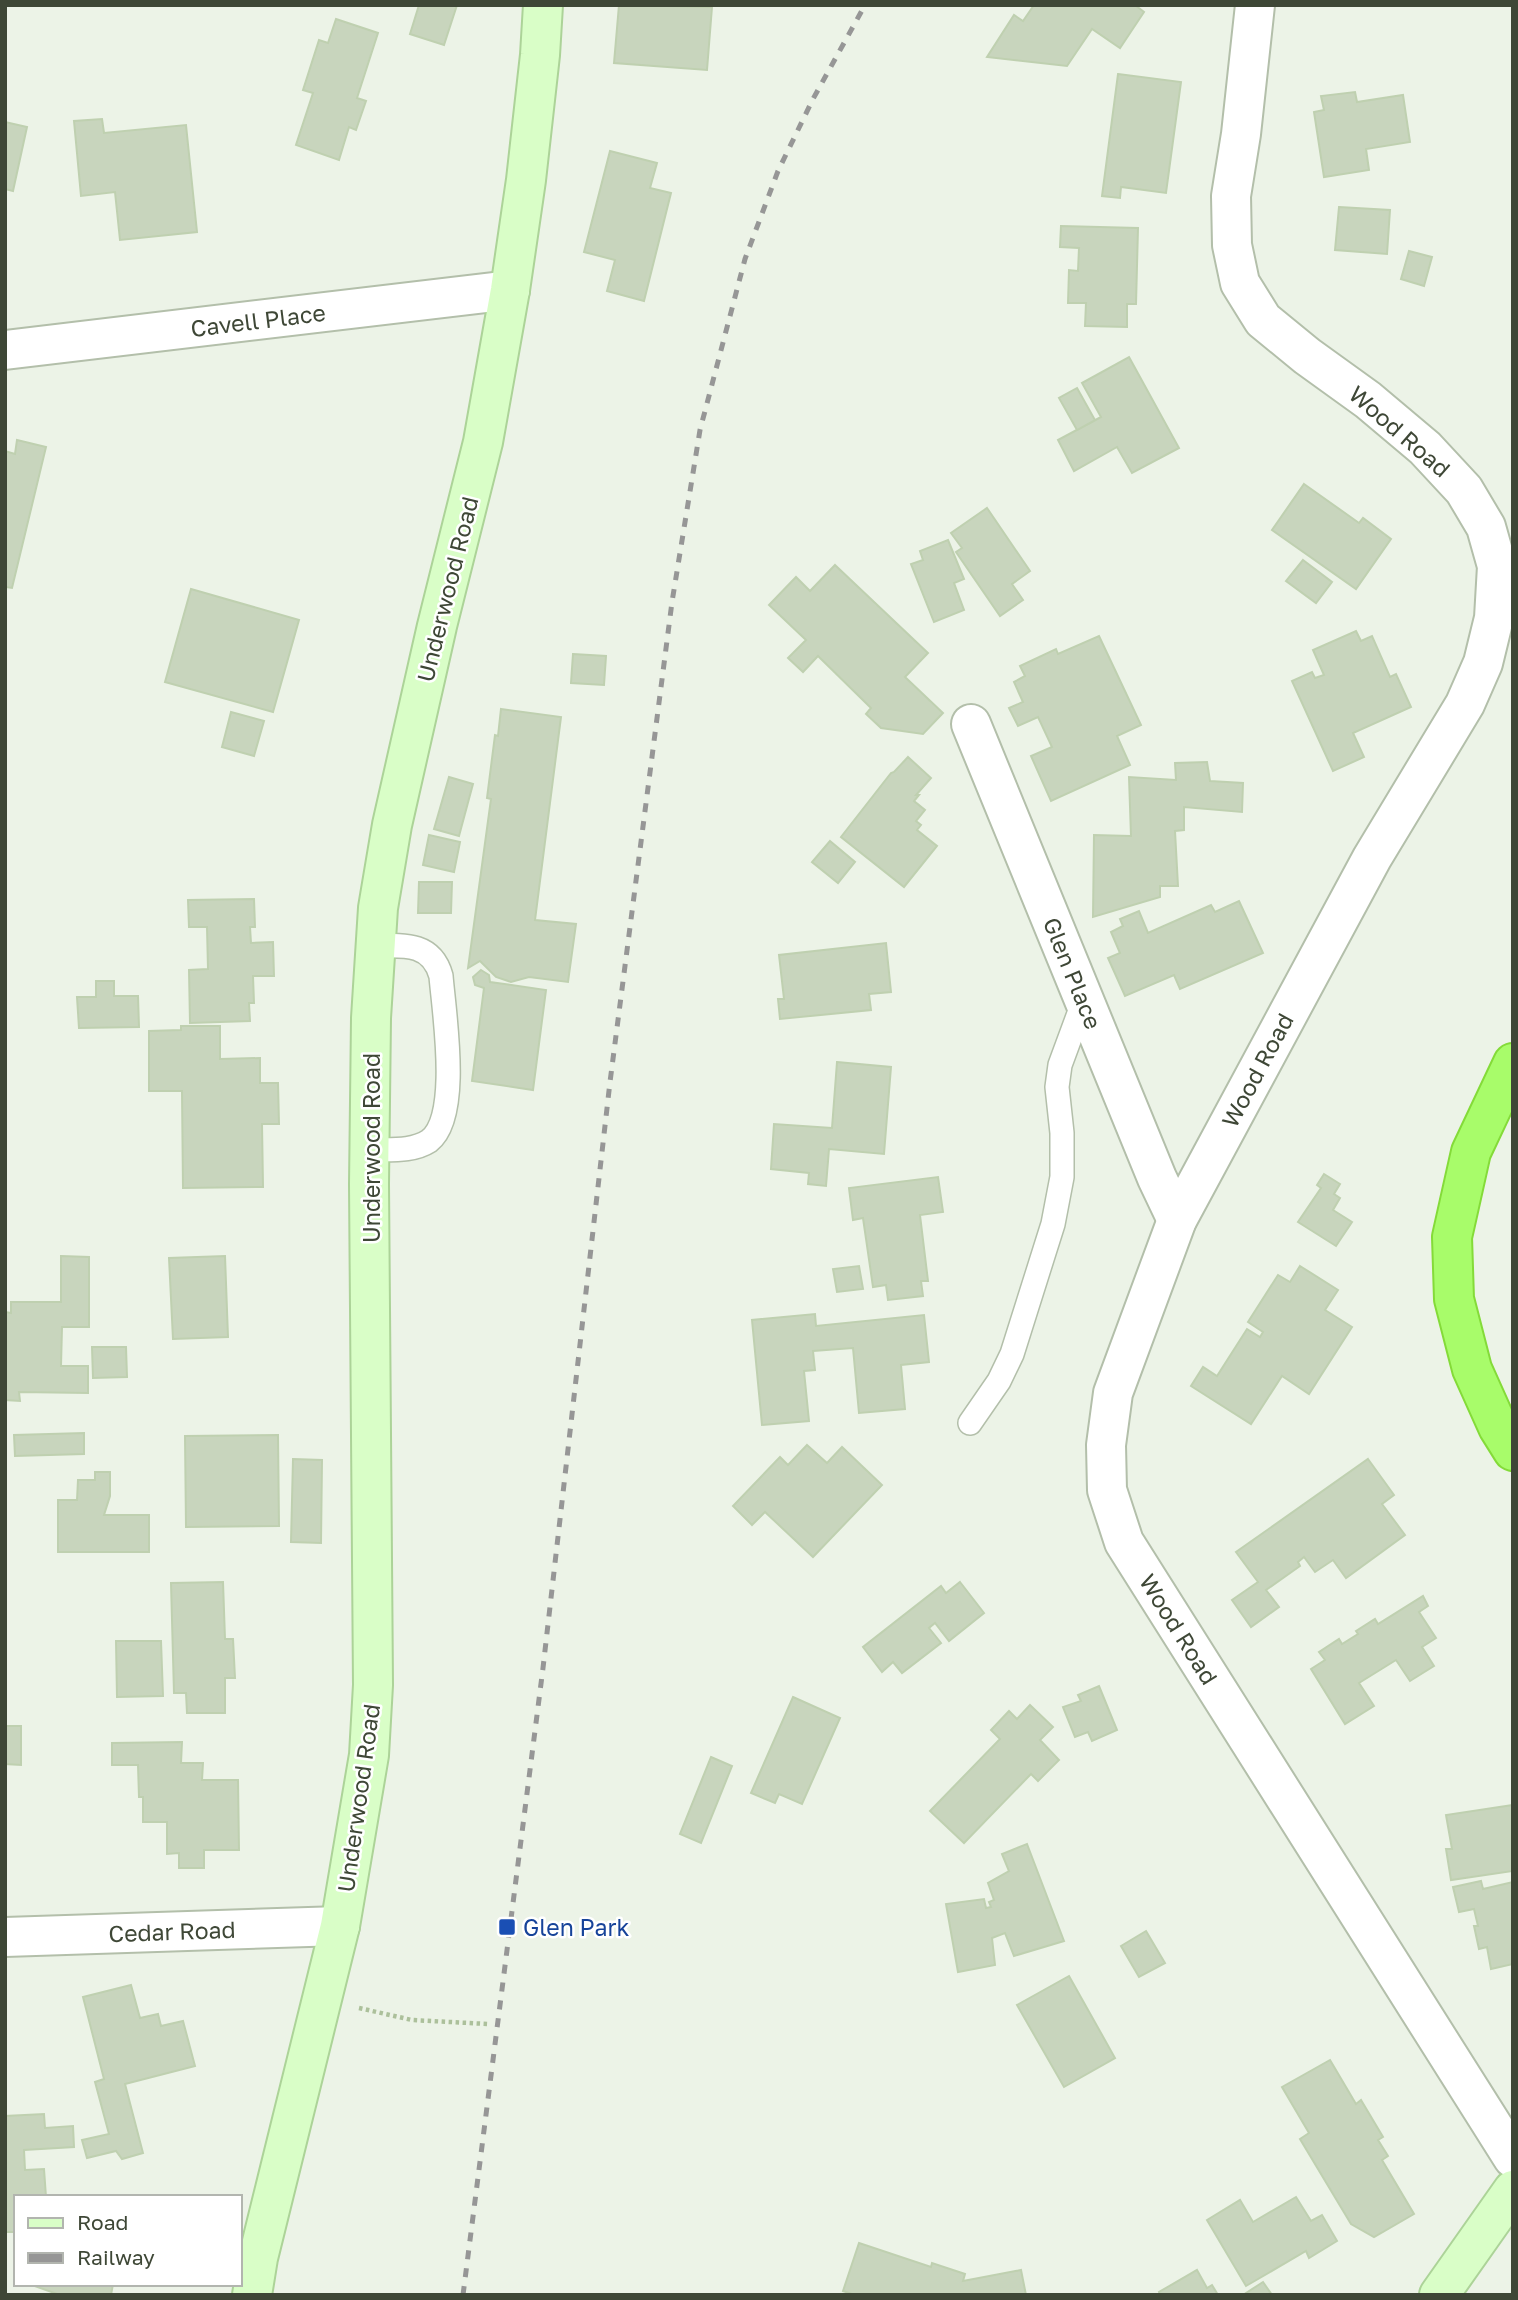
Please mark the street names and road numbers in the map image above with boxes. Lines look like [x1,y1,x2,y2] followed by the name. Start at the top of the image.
[189,298,327,342] street label: Cavell Place
[1344,379,1456,483] street label: Wood Road
[410,493,484,685] street label: Underwood Road
[1038,913,1108,1033] street label: Glen Place
[1215,1008,1299,1132] street label: Wood Road
[357,1053,385,1243] street label: Underwood Road
[1134,1569,1224,1689] street label: Wood Road
[331,1702,385,1894] street label: Underwood Road
[108,1915,236,1947] street label: Cedar Road

